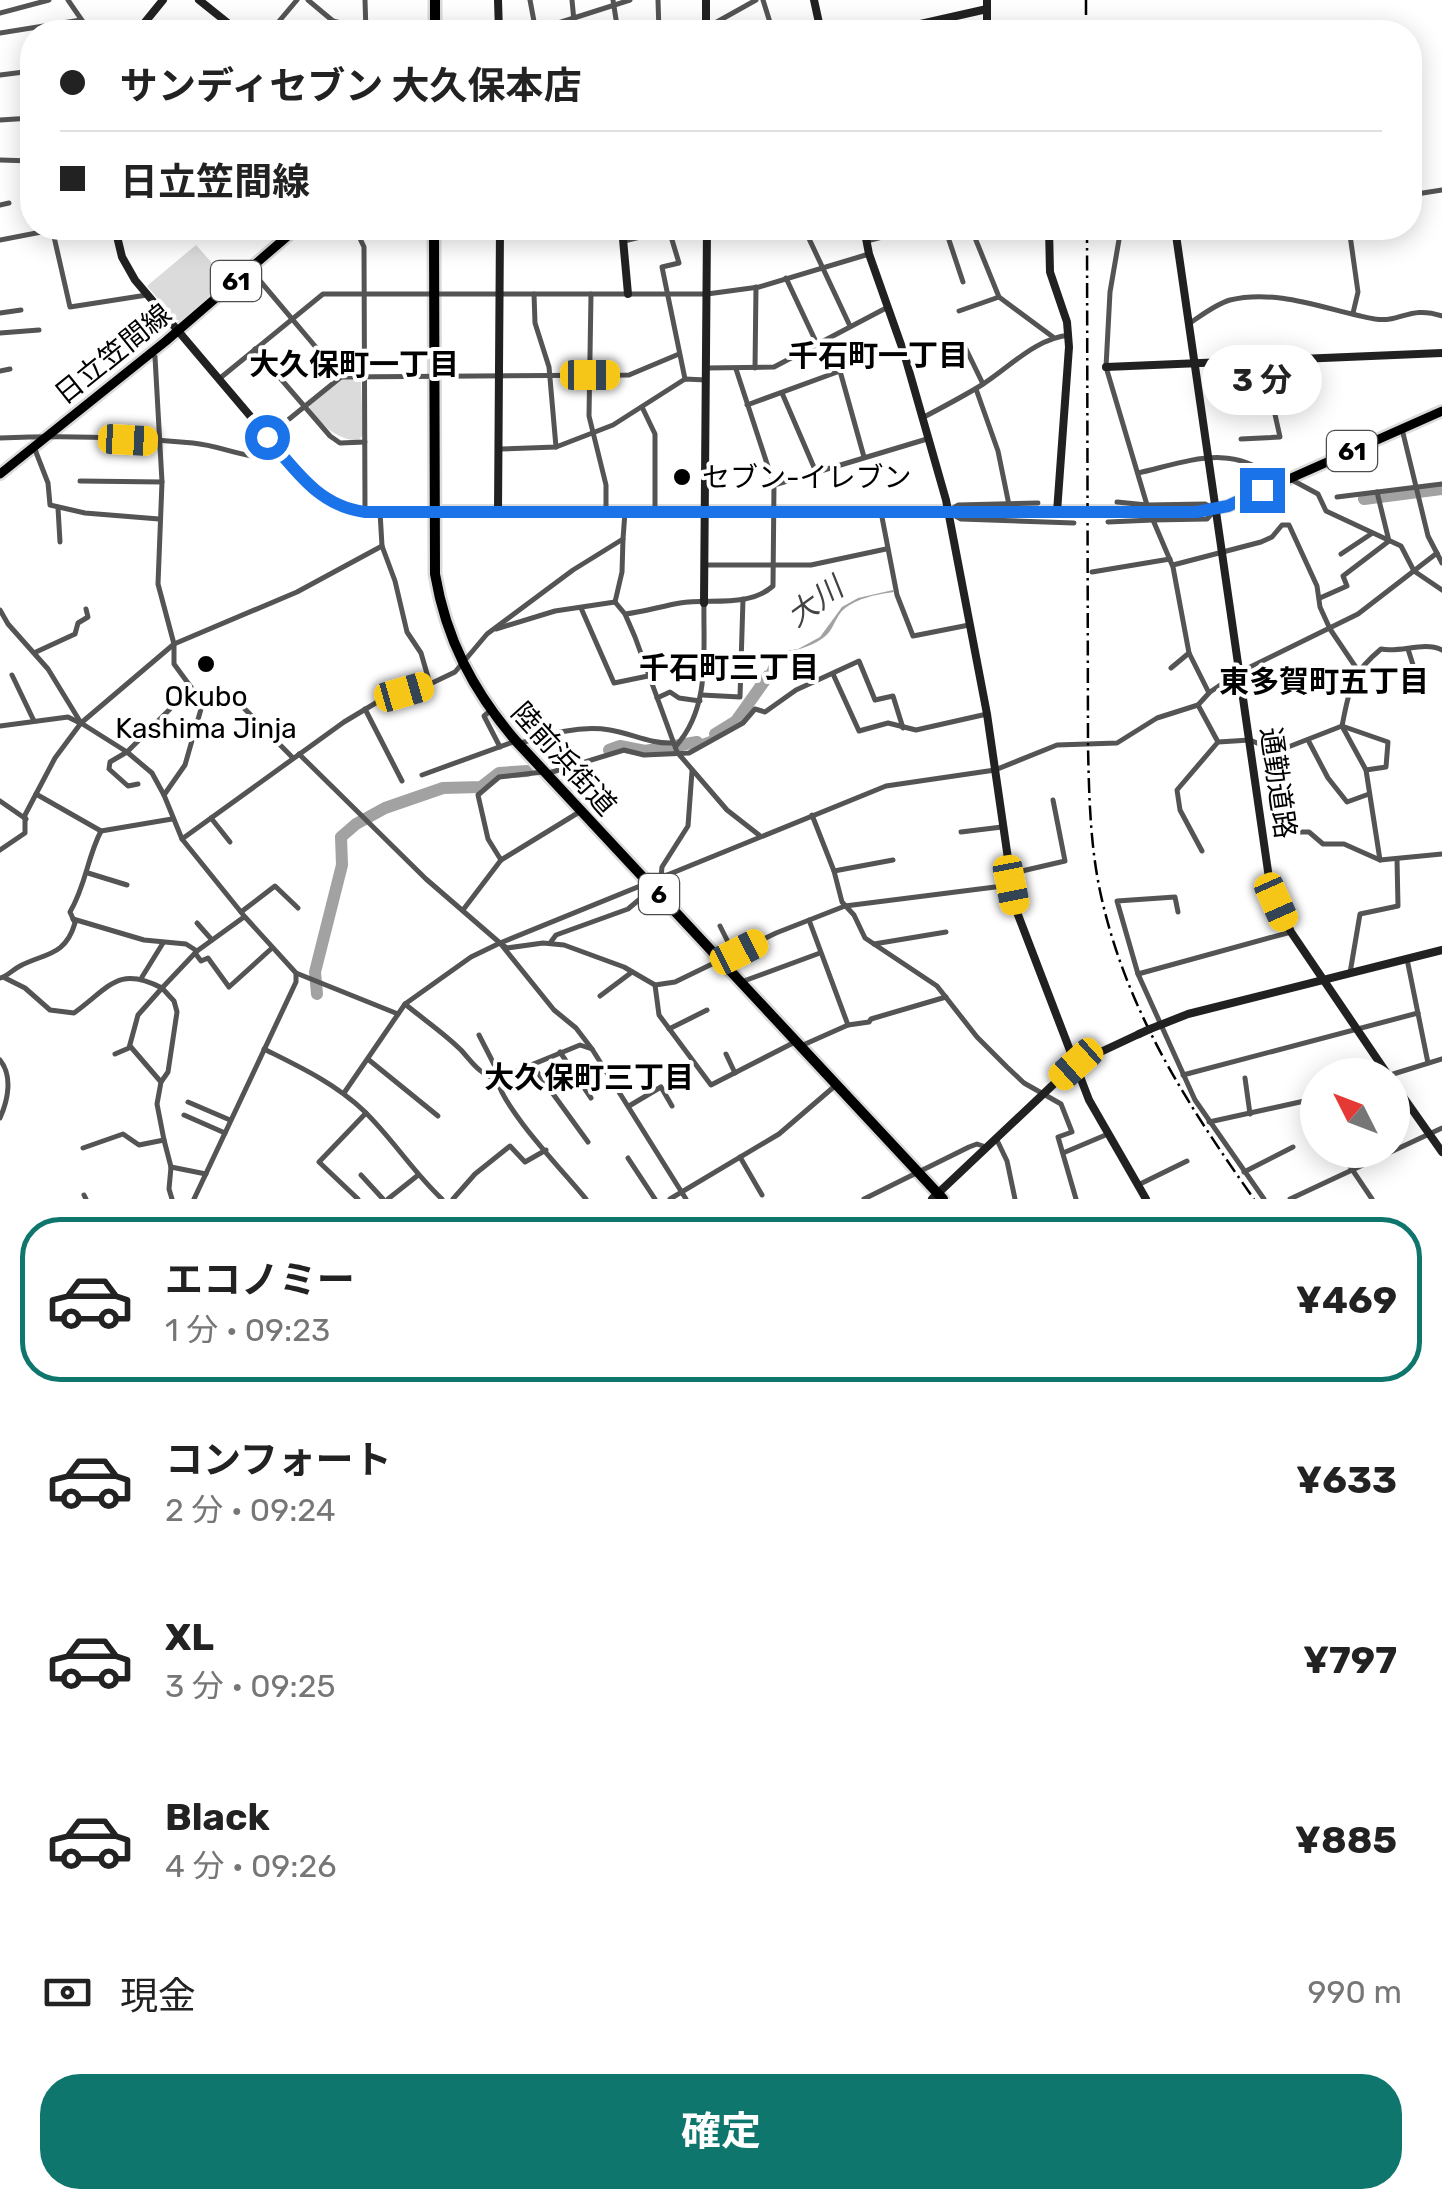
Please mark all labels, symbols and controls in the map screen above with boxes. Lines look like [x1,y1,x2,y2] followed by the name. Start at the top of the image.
[120,63,581,109] text: サンディセブン 大久保本店
[120,159,310,205] text: 日立笠間線
[211,261,261,301] road number: 61
[48,297,178,411] street label: 日立笠間線
[788,338,968,374] district label: 千石町一丁目
[1202,345,1322,415] callout: 3 分
[249,347,459,383] district label: 大久保町一丁目
[560,360,620,390] car
[1232,361,1292,399] text: 3 分
[245,415,290,460] route start
[97,423,159,457] car
[1327,431,1377,471] road number: 61
[702,461,912,494] place label: セブン-イレブン
[671,466,693,488] marker: セブン-イレブン
[1240,468,1285,513] route end
[780,568,852,634] water label: 大川
[639,650,819,686] district label: 千石町三丁目
[195,653,217,675] marker: Okubo Kashima Jinja
[1219,664,1429,700] district label: 東多賀町五丁目
[371,669,437,715] car
[115,680,297,745] place label: Okubo Kashima Jinja
[505,696,623,822] street label: 陸前浜街道
[1254,725,1302,841] street label: 通勤道路
[991,853,1031,917] car
[1250,868,1302,936] car
[639,874,679,914] road number: 6
[705,925,773,979] car
[1044,1033,1108,1095] car
[1300,1058,1410,1168] north arrow
[1300,1058,1410,1168] map controls
[484,1060,694,1096] district label: 大久保町三丁目
[45,1255,135,1345] icon: car
[165,1257,355,1303] text: エコノミー
[1296,1277,1397,1323] text: ¥469
[165,1311,330,1349] text: 1 分 · 09:23
[45,1435,135,1525] icon: car
[165,1437,392,1483] text: コンフォート
[1296,1457,1397,1503] text: ¥633
[165,1491,336,1529] text: 2 分 · 09:24
[165,1614,214,1660] text: XL
[45,1615,135,1705] icon: car
[1303,1637,1397,1683] text: ¥797
[165,1667,336,1705] text: 3 分 · 09:25
[165,1794,270,1840] text: Black
[45,1795,135,1885] icon: car
[1295,1817,1397,1863] text: ¥885
[165,1847,337,1885] text: 4 分 · 09:26
[40,1965,95,2020] icon: cash
[120,1973,196,2019] text: 現金
[1307,1973,1402,2011] text: 990 m
[40,2074,1402,2189] button: 確定

